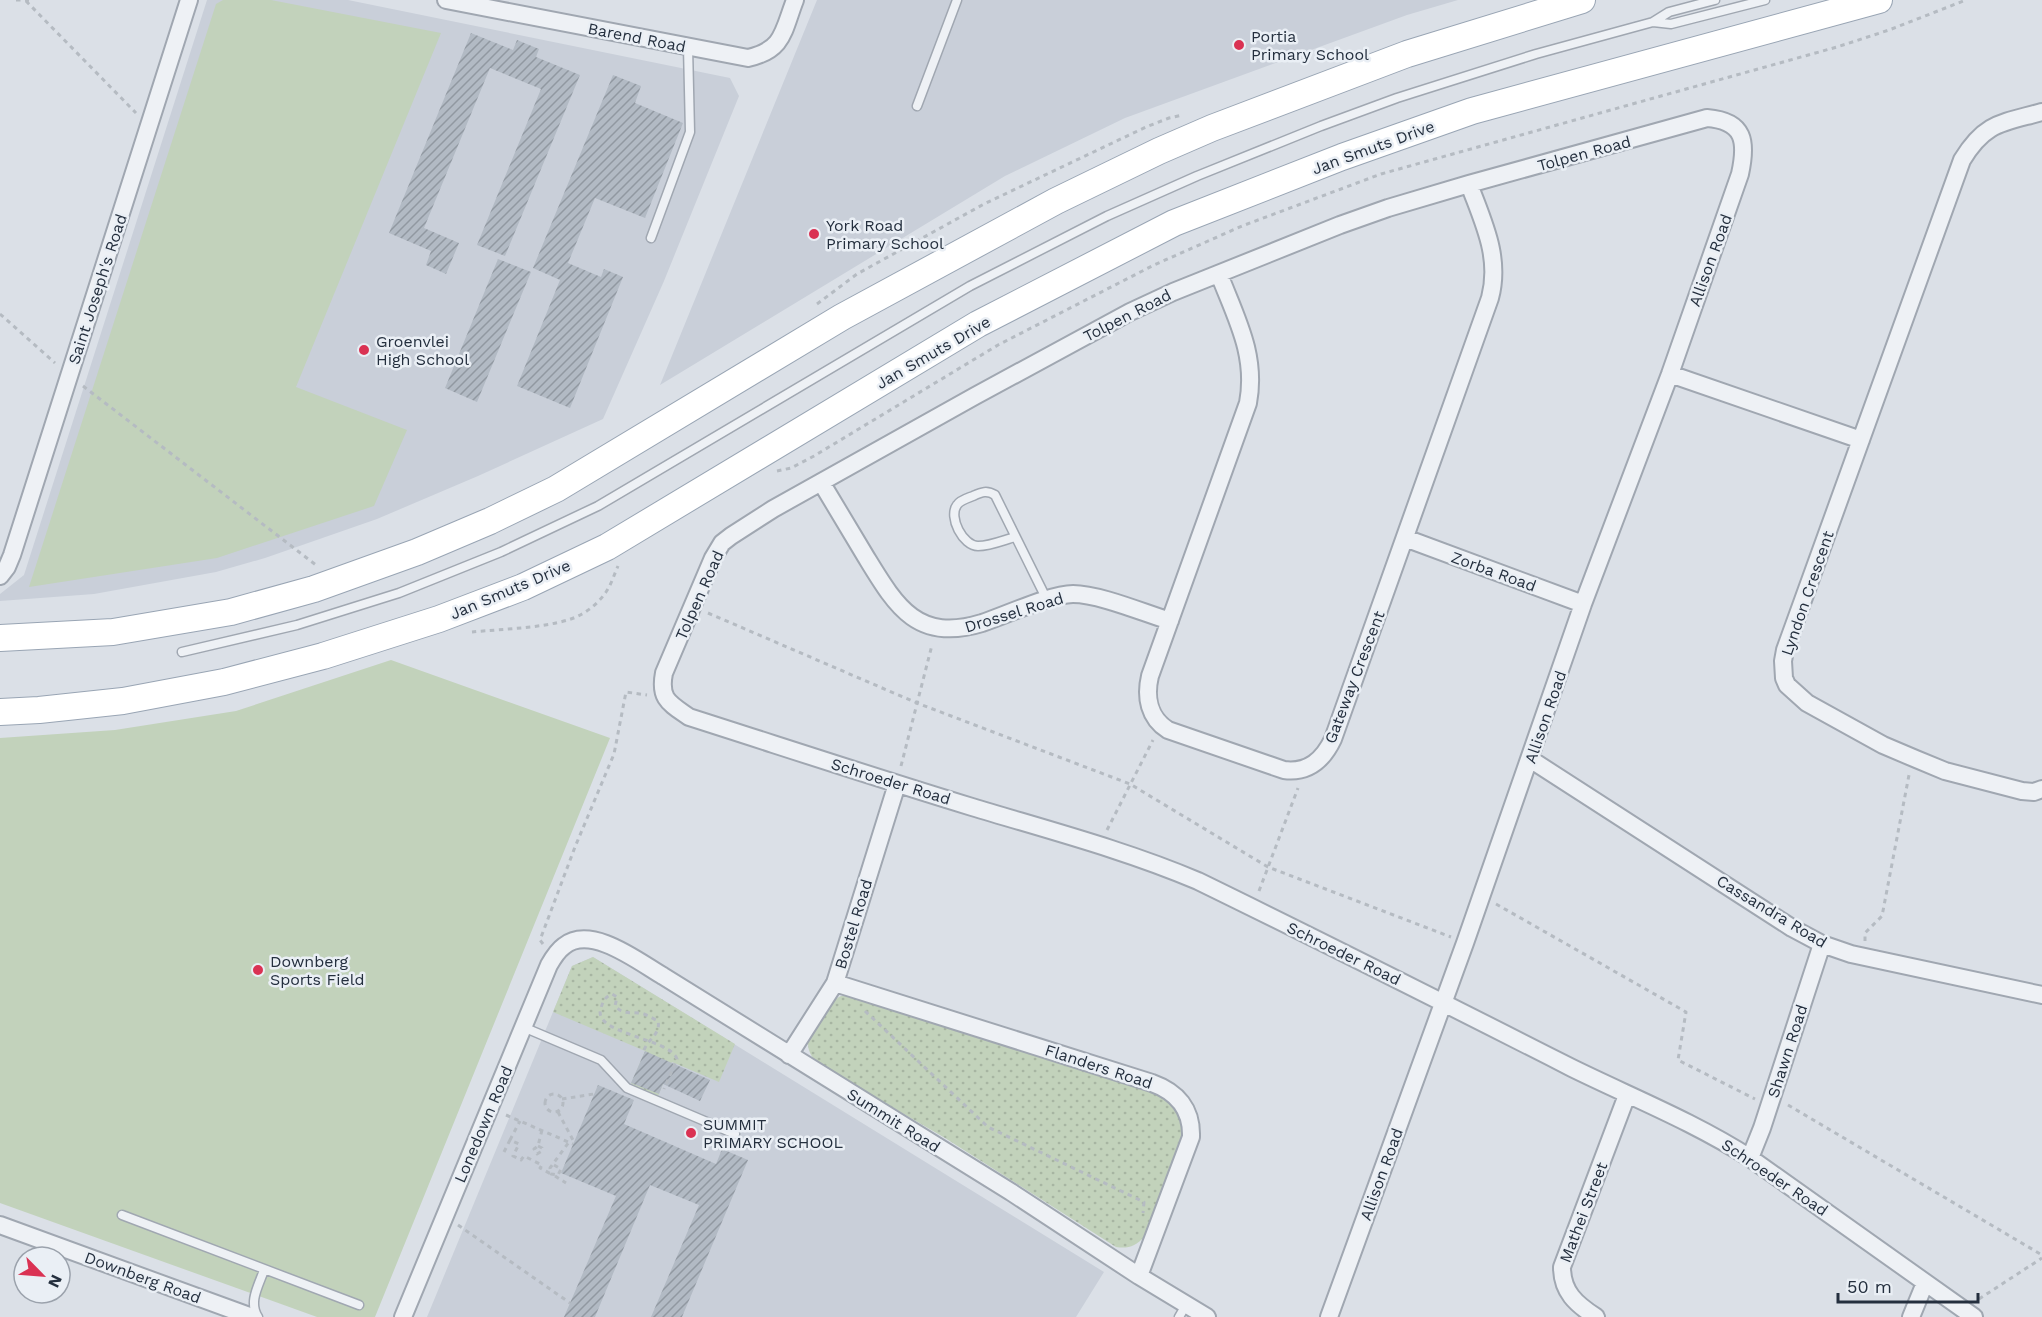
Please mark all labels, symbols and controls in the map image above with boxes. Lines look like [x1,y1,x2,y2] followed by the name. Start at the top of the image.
[586,19,688,56] street label: Barend Road
[1251,27,1369,64] place label: Portia Primary School
[1232,38,1246,52] marker: Portia Primary School
[1309,117,1437,178] street label: Jan Smuts Drive
[1535,132,1633,175] street label: Tolpen Road
[64,211,131,367] street label: Saint Joseph's Road
[1685,211,1736,309] street label: Allison Road
[826,216,944,253] place label: York Road Primary School
[807,227,821,241] marker: York Road Primary School
[1080,285,1174,346] street label: Tolpen Road
[873,312,994,393] street label: Jan Smuts Drive
[376,332,469,369] place label: Groenvlei High School
[357,343,371,357] marker: Groenvlei High School
[1777,528,1838,658] street label: Lyndon Crescent
[671,547,728,643] street label: Tolpen Road
[1449,547,1539,596] street label: Zorba Road
[447,556,573,623] street label: Jan Smuts Drive
[962,588,1066,637] street label: Drossel Road
[1320,608,1389,746] street label: Gateway Crescent
[1521,668,1570,766] street label: Allison Road
[829,754,953,809] street label: Schroeder Road
[1713,871,1830,952] street label: Cassandra Road
[831,877,876,972] street label: Bostel Road
[1284,918,1404,989] street label: Schroeder Road
[270,952,365,989] place label: Downberg Sports Field
[251,963,265,977] marker: Downberg Sports Field
[1763,1002,1811,1100] street label: Shawn Road
[1043,1040,1155,1093] street label: Flanders Road
[450,1063,517,1186] street label: Lonedown Road
[844,1084,944,1157] street label: Summit Road
[703,1115,843,1152] place label: SUMMIT PRIMARY SCHOOL
[1356,1125,1407,1223] street label: Allison Road
[684,1126,698,1140] marker: SUMMIT PRIMARY SCHOOL
[1718,1135,1832,1220] street label: Schroeder Road
[1556,1159,1611,1265] street label: Mathei Street
[12,1245,72,1305] north arrow
[82,1248,204,1307] street label: Downberg Road
[1838,1266,1978,1304] scale bar
[44,1272,66,1291] text: N
[1847,1276,1892,1297] text: 50 m

